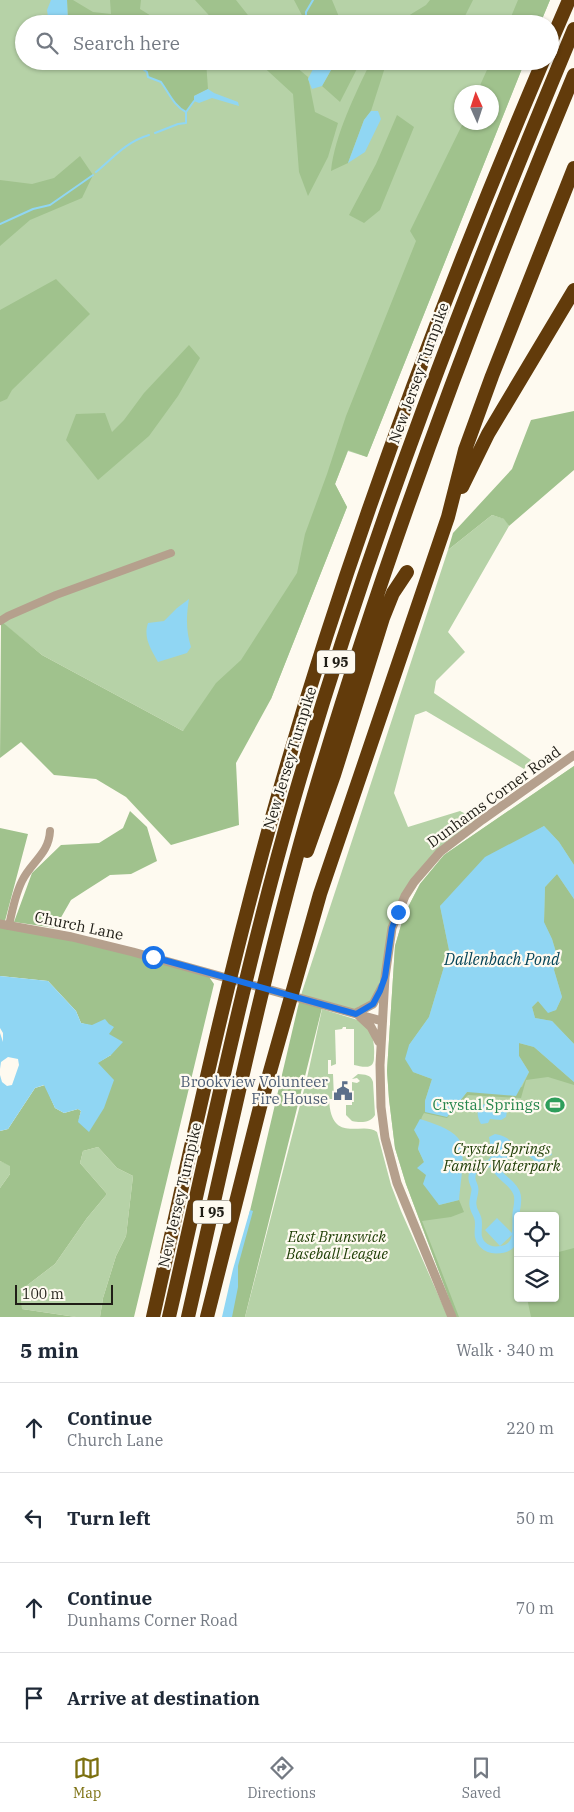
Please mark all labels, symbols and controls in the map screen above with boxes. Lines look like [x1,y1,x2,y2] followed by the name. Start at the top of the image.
[15,15,559,70] search box
[33,29,61,57] icon: search
[73,31,180,55] text: Search here
[454,85,499,130] north arrow
[384,300,453,446] street label: New Jersey Turnpike
[317,650,355,674] road number: I 95
[259,684,320,832] street label: New Jersey Turnpike
[423,742,564,851] street label: Dunhams Corner Road
[387,901,410,924] route end
[33,907,125,944] street label: Church Lane
[142,946,165,969] route start
[443,949,560,969] water label: Dallenbach Pond
[181,1072,328,1108] place label: Brookview Volunteer Fire House
[332,1080,354,1102] public building icon: Brookview Volunteer Fire House
[544,1094,566,1116] sports icon: Crystal Springs
[432,1095,540,1114] place label: Crystal Springs
[154,1120,205,1269] street label: New Jersey Turnpike
[442,1139,561,1175] park label: Crystal Springs Family Waterpark
[193,1200,231,1224] road number: I 95
[514,1212,559,1302] map controls
[514,1212,559,1257] button: locate
[285,1227,388,1263] park label: East Brunswick Baseball League
[514,1257,559,1302] button: layers
[15,1282,112,1305] scale bar
[22,1285,64,1303] text: 100 m
[20,1336,79,1364] text: 5 min
[456,1340,554,1360] text: Walk · 340 m
[67,1406,152,1430] text: Continue
[20,1414,48,1442] icon: ahead
[506,1418,554,1438] text: 220 m
[67,1430,163,1450] text: Church Lane
[20,1504,48,1532] icon: left
[67,1506,150,1530] text: Turn left
[516,1508,554,1528] text: 50 m
[67,1586,152,1610] text: Continue
[20,1594,48,1622] icon: ahead
[516,1598,554,1618] text: 70 m
[67,1610,238,1630] text: Dunhams Corner Road
[20,1684,48,1712] icon: arrive
[67,1686,260,1710] text: Arrive at destination
[73,1754,101,1802] tab: Map
[247,1754,316,1802] tab: Directions
[462,1754,501,1802] tab: Saved

